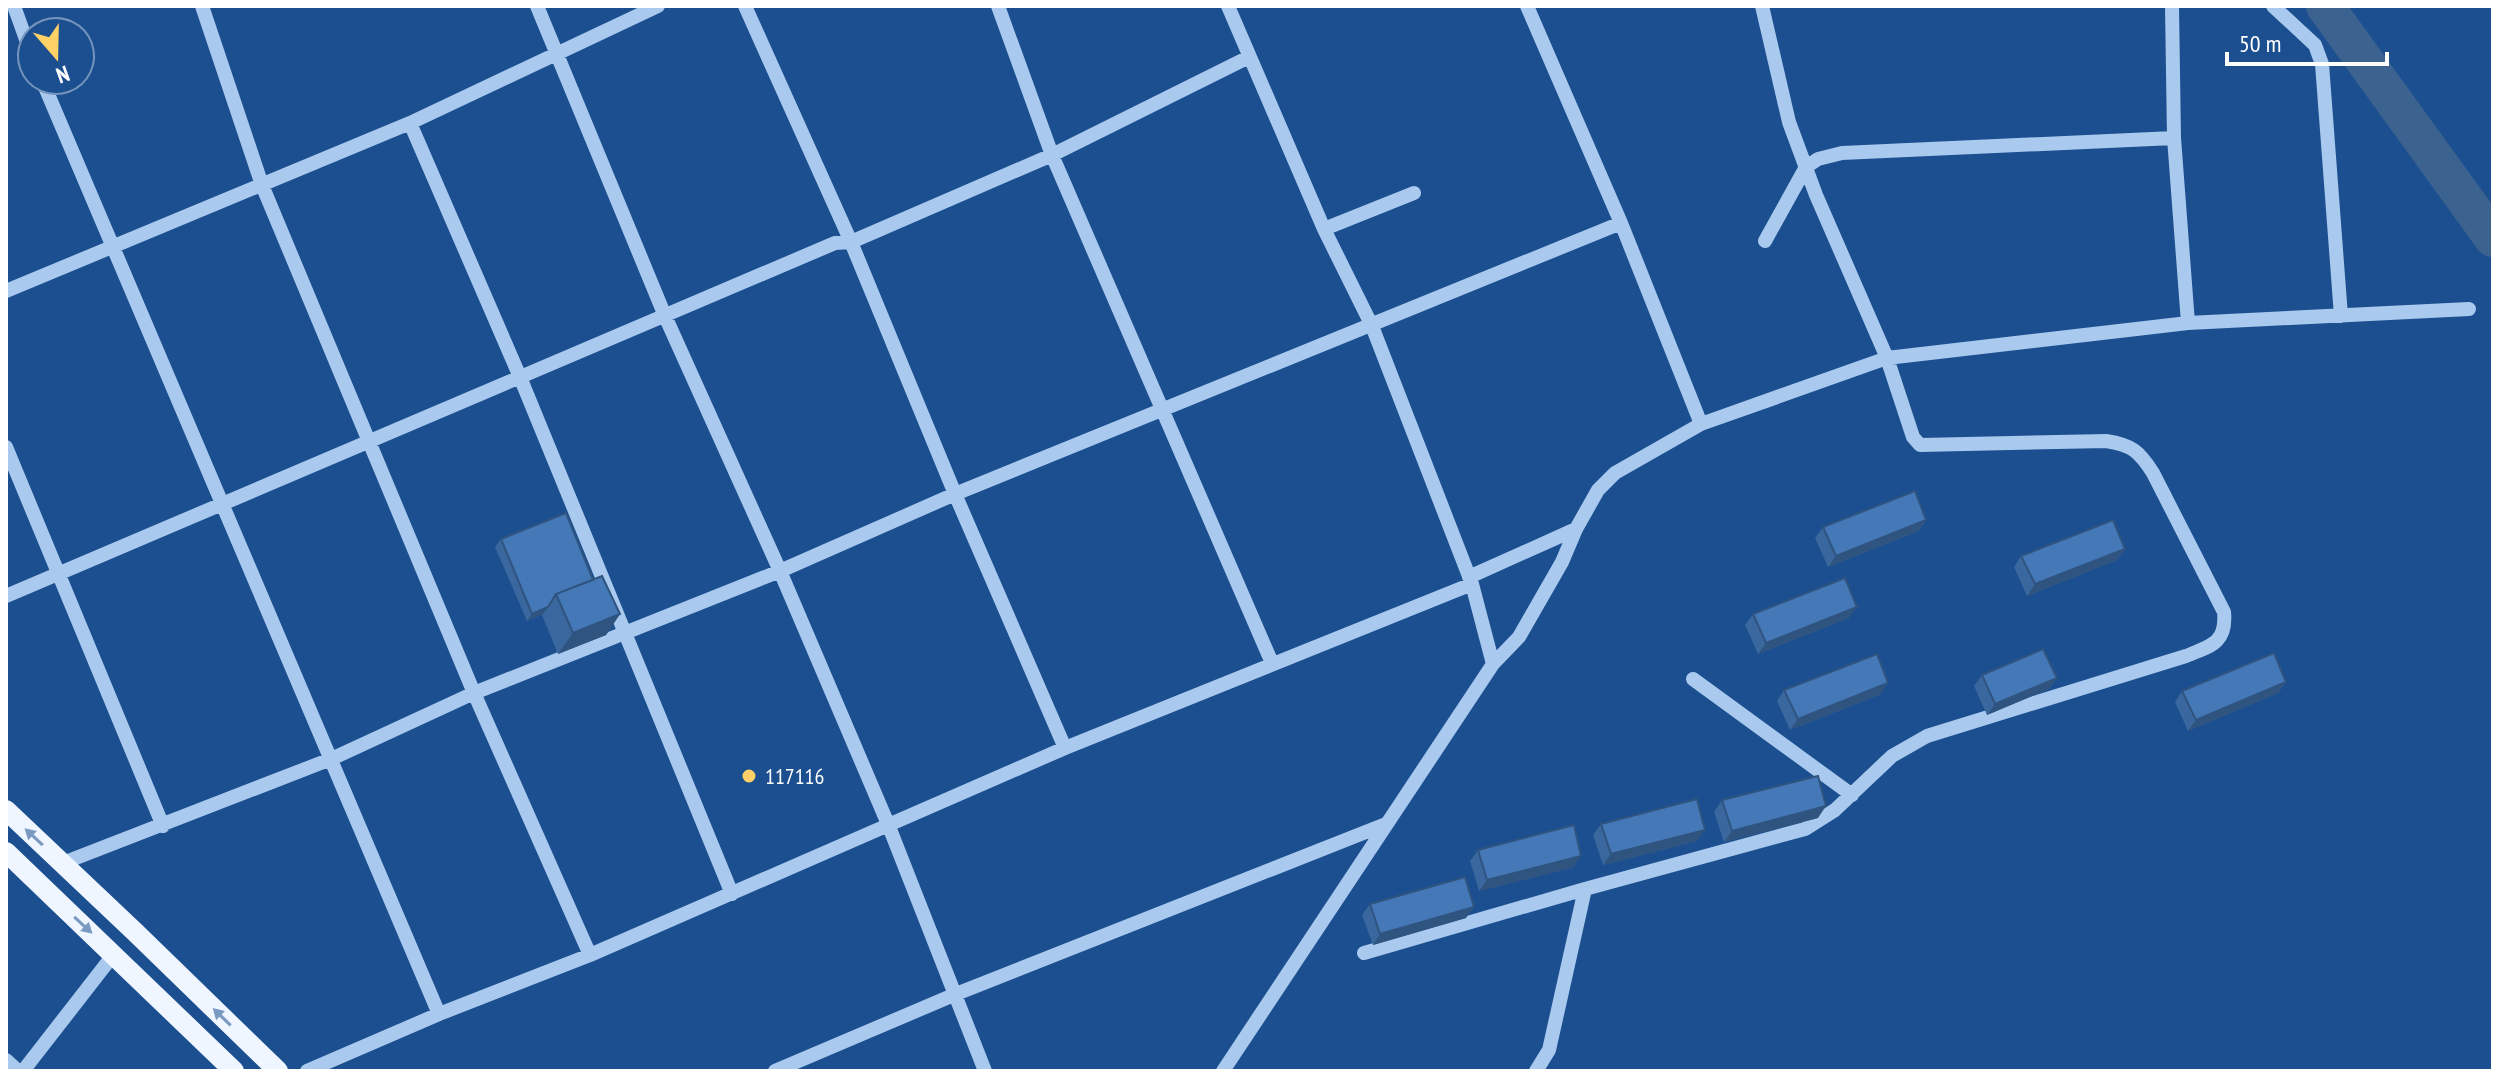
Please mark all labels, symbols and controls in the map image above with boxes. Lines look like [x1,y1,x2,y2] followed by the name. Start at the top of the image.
[16,16,96,96] north arrow
[2227,16,2387,66] scale bar
[2239,28,2281,59] text: 50 m
[52,60,73,90] text: N
[765,762,824,790] place label: 117116
[740,767,758,785] marker: 117116
[25,828,44,846] one-way arrow
[73,915,92,934] one-way arrow
[213,1008,232,1026] one-way arrow

